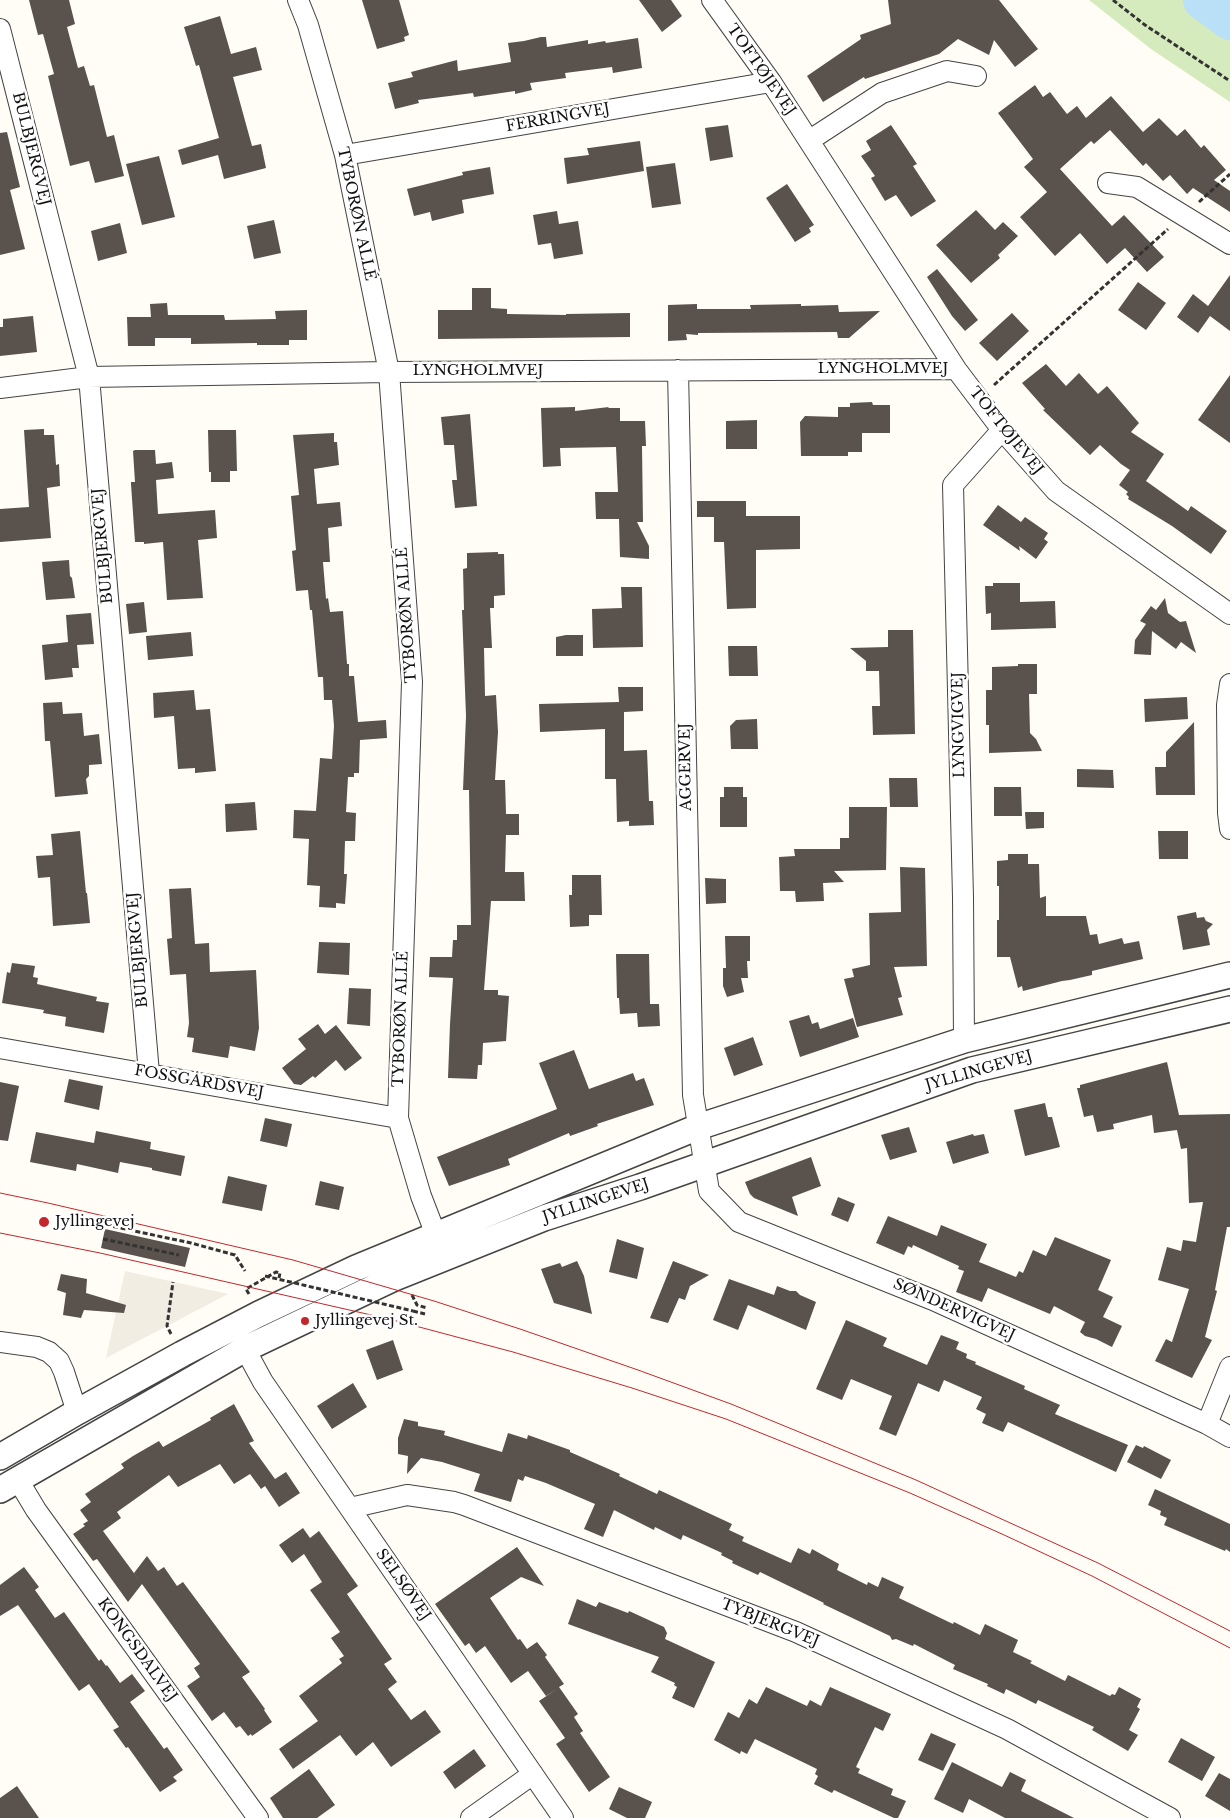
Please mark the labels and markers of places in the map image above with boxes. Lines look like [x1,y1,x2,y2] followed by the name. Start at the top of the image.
[55,1213,134,1231] place label: Jyllingevej
[37,1215,51,1229] marker: Jyllingevej
[315,1312,418,1330] place label: Jyllingevej St.
[299,1315,311,1327] marker: Jyllingevej St.

